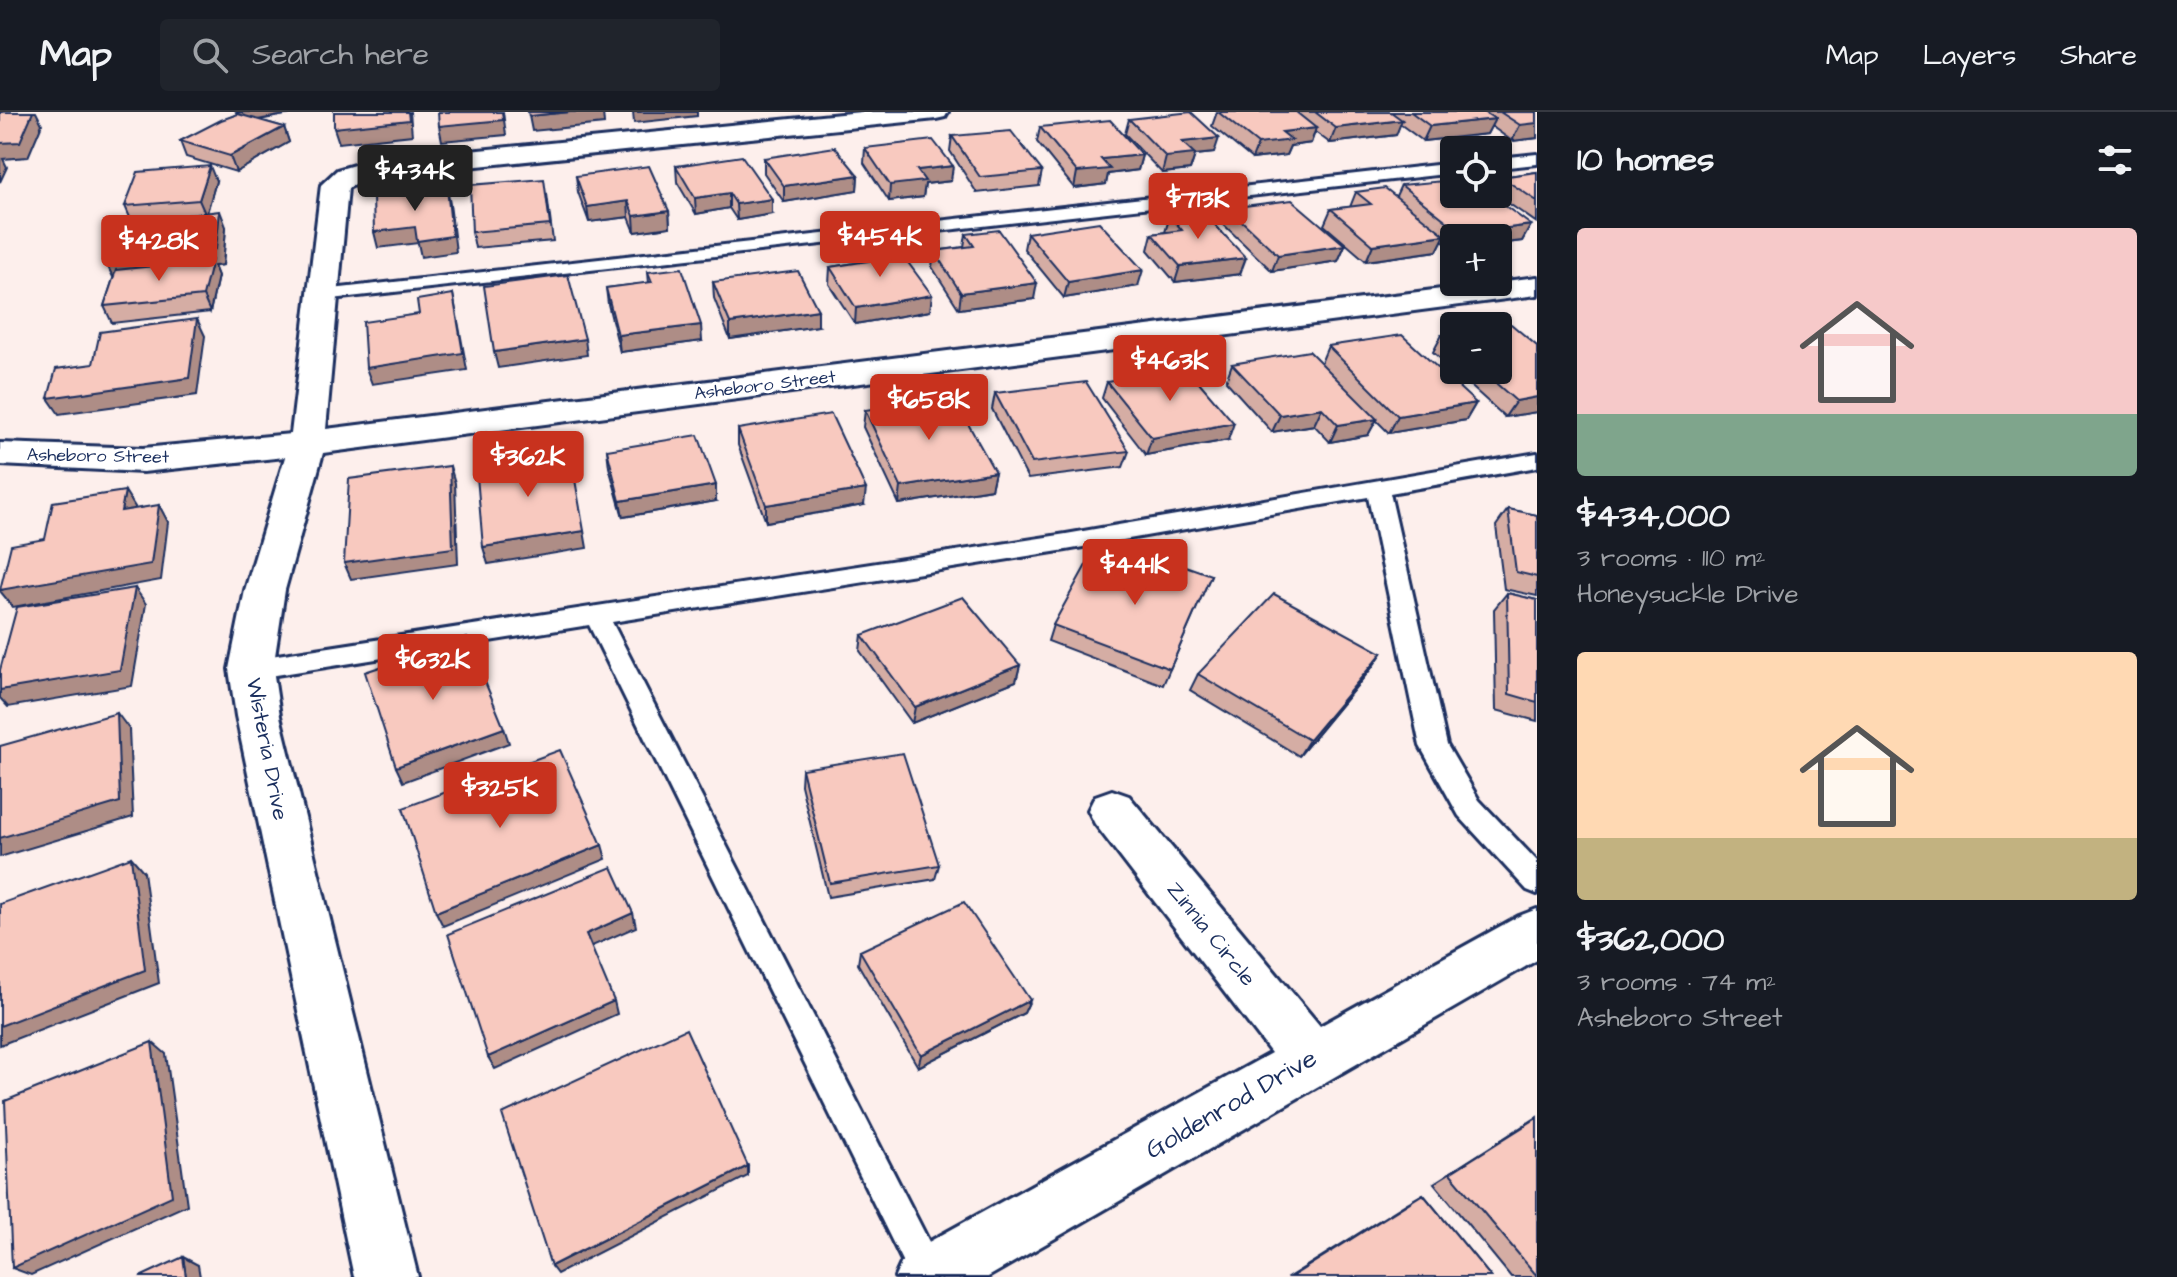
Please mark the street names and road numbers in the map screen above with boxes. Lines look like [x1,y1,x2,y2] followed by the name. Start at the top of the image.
[693,364,838,406] street label: Asheboro Street
[27,442,170,470] street label: Asheboro Street
[238,675,296,823] street label: Wisteria Drive
[1159,875,1263,993] street label: Zinnia Circle
[1139,1040,1323,1168] street label: Goldenrod Drive

